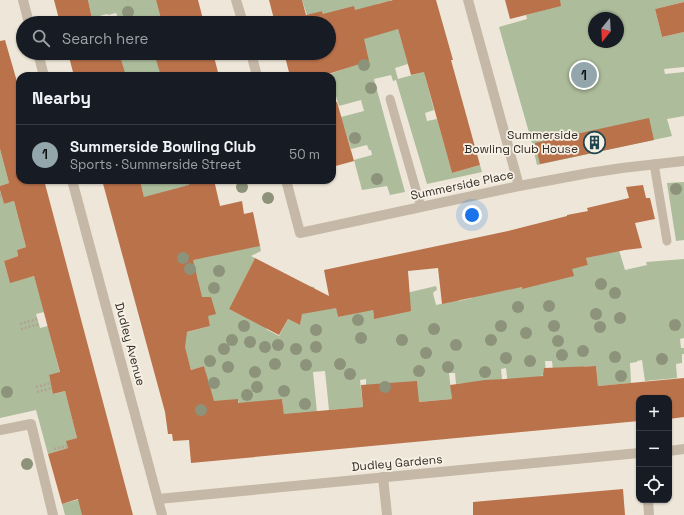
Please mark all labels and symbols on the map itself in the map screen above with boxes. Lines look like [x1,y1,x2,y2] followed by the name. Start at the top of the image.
[588,12,624,48] north arrow
[571,60,597,90] pin: 1
[464,127,578,157] place label: Summerside Bowling Club House
[581,129,607,155] building icon: Summerside Bowling Club House
[409,166,515,204] street label: Summerside Place
[462,205,482,225] your location
[111,301,149,387] street label: Dudley Avenue
[351,451,443,475] street label: Dudley Gardens

